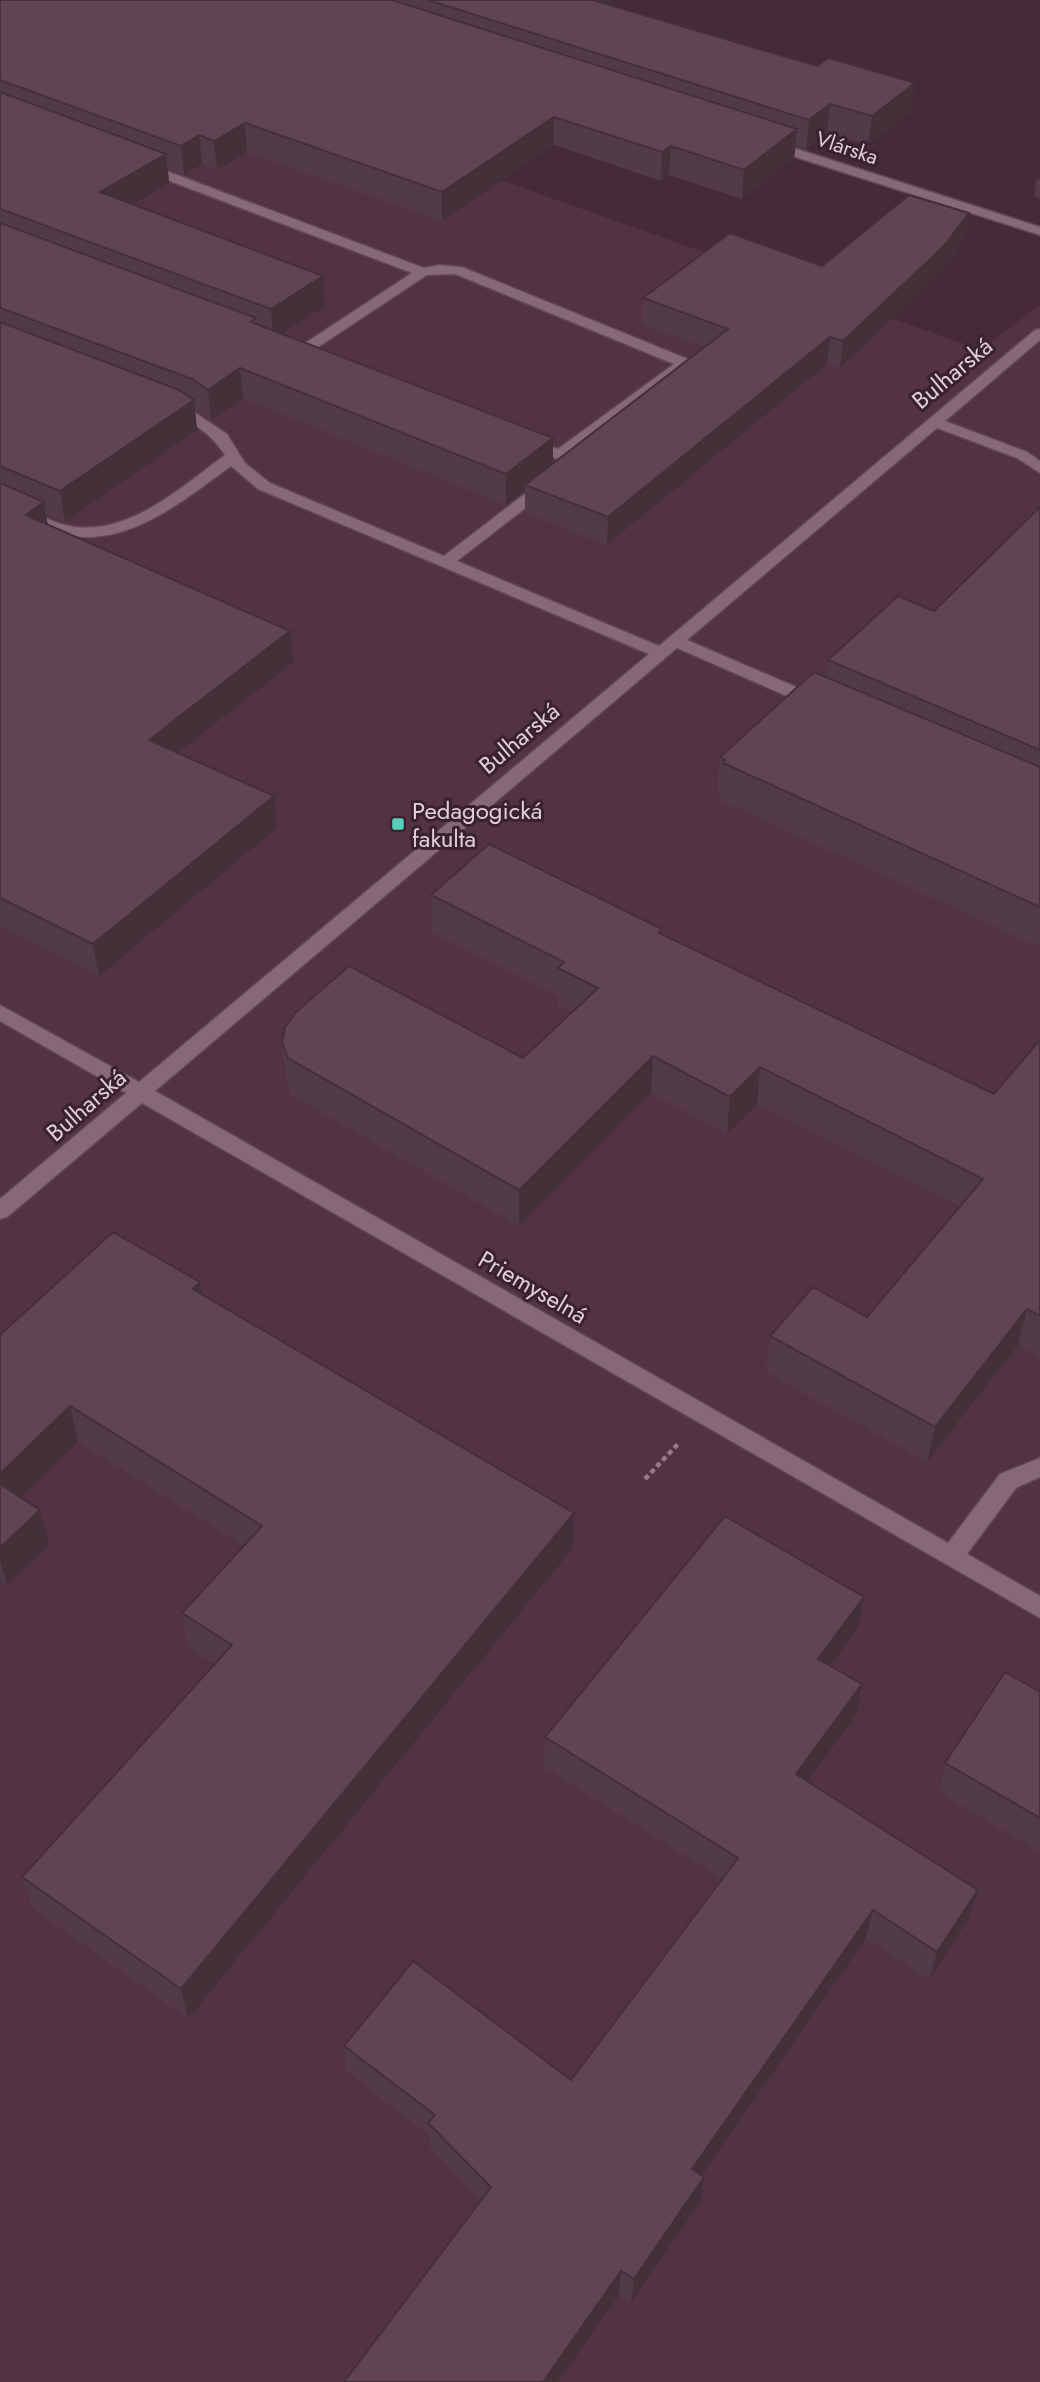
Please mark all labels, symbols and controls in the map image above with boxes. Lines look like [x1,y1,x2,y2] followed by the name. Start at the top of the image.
[812,124,882,172] street label: Vlárska
[904,329,1000,417] street label: Bulharská
[471,694,567,782] street label: Bulharská
[412,793,542,856] place label: Pedagogická fakulta
[390,816,406,832] marker: Pedagogická fakulta
[38,1060,134,1150] street label: Bulharská
[472,1242,594,1332] street label: Priemyselná

